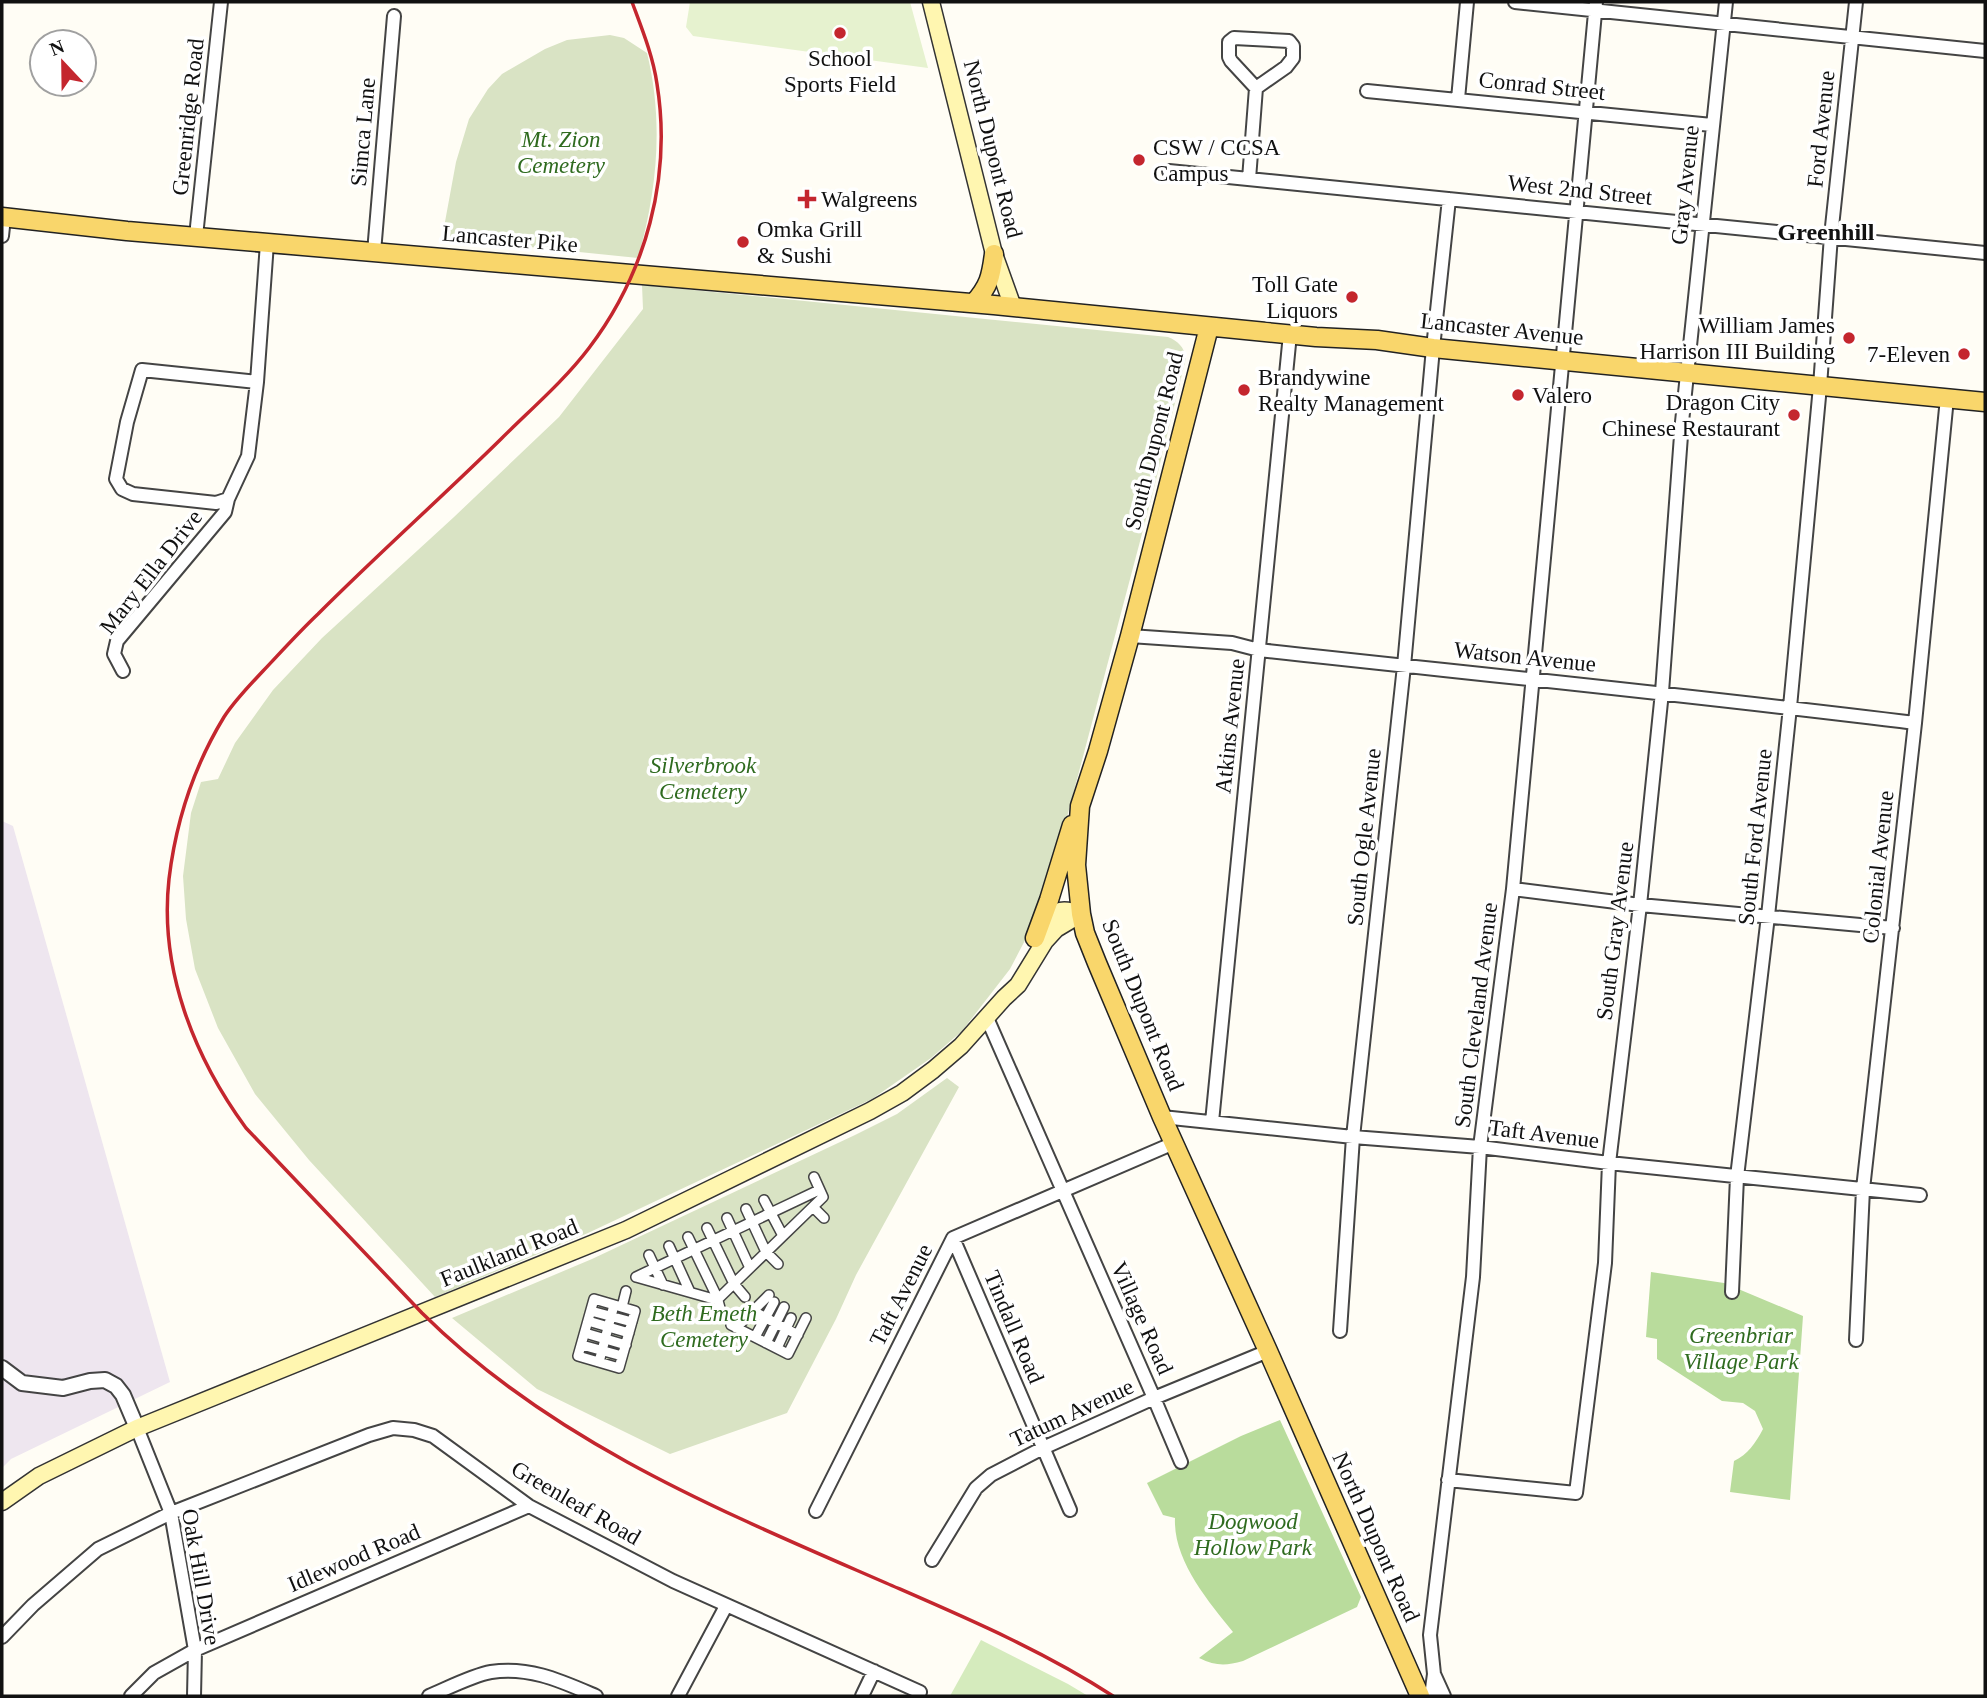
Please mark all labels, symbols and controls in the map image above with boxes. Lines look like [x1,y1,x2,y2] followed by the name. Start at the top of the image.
[832,25,848,41] marker: School Sports Field
[28,28,98,98] north arrow
[47,35,67,60] text: N
[167,37,209,197] street label: Greenridge Road
[784,46,896,97] place label: School Sports Field
[959,57,1027,241] street label: North Dupont Road
[1477,67,1607,105] street label: Conrad Street
[1802,69,1840,189] street label: Ford Avenue
[346,77,380,187] street label: Simca Lane
[1666,124,1704,246] street label: Gray Avenue
[517,127,606,178] park label: Mt. Zion Cemetery
[1153,135,1281,186] place label: CSW / CCSA Campus
[1131,152,1147,168] marker: CSW / CCSA Campus
[1507,170,1654,210] street label: West 2nd Street
[821,187,918,212] place label: Walgreens
[799,191,815,207] marker: Walgreens
[757,217,862,268] place label: Omka Grill & Sushi
[1778,219,1875,245] district label: Greenhill
[441,221,579,257] street label: Lancaster Pike
[735,234,751,250] marker: Omka Grill & Sushi
[1252,272,1338,323] place label: Toll Gate Liquors
[1344,289,1360,305] marker: Toll Gate Liquors
[1419,308,1585,350] street label: Lancaster Avenue
[1640,313,1835,364] place label: William James Harrison III Building
[1841,330,1857,346] marker: William James Harrison III Building
[1867,342,1951,367] place label: 7-Eleven
[1956,346,1972,362] marker: 7-Eleven
[1120,349,1188,533] street label: South Dupont Road
[1258,365,1444,416] place label: Brandywine Realty Management
[1236,382,1252,398] marker: Brandywine Realty Management
[1532,383,1592,408] place label: Valero
[1510,387,1526,403] marker: Valero
[1602,390,1781,441] place label: Dragon City Chinese Restaurant
[1786,407,1802,423] marker: Dragon City Chinese Restaurant
[95,505,207,639] street label: Mary Ella Drive
[1453,637,1597,677] street label: Watson Avenue
[1210,657,1250,795] street label: Atkins Avenue
[1342,747,1386,927] street label: South Ogle Avenue
[1733,748,1777,926] street label: South Ford Avenue
[650,753,757,804] park label: Silverbrook Cemetery
[1858,789,1898,945] street label: Colonial Avenue
[1592,840,1638,1022] street label: South Gray Avenue
[1450,901,1502,1129] street label: South Cleveland Avenue
[1097,916,1189,1095] street label: South Dupont Road
[1487,1115,1601,1153] street label: Taft Avenue
[436,1214,582,1292] street label: Faulkland Road
[865,1240,937,1350] street label: Taft Avenue
[1106,1258,1178,1379] street label: Village Road
[979,1267,1049,1388] street label: Tindall Road
[651,1301,757,1352] park label: Beth Emeth Cemetery
[1683,1323,1799,1374] park label: Greenbriar Village Park
[1007,1374,1137,1452] street label: Tatum Avenue
[1327,1448,1425,1626] street label: North Dupont Road
[507,1456,645,1550] street label: Greenleaf Road
[177,1507,225,1647] street label: Oak Hill Drive
[1193,1509,1313,1560] park label: Dogwood Hollow Park
[284,1519,424,1597] street label: Idlewood Road

